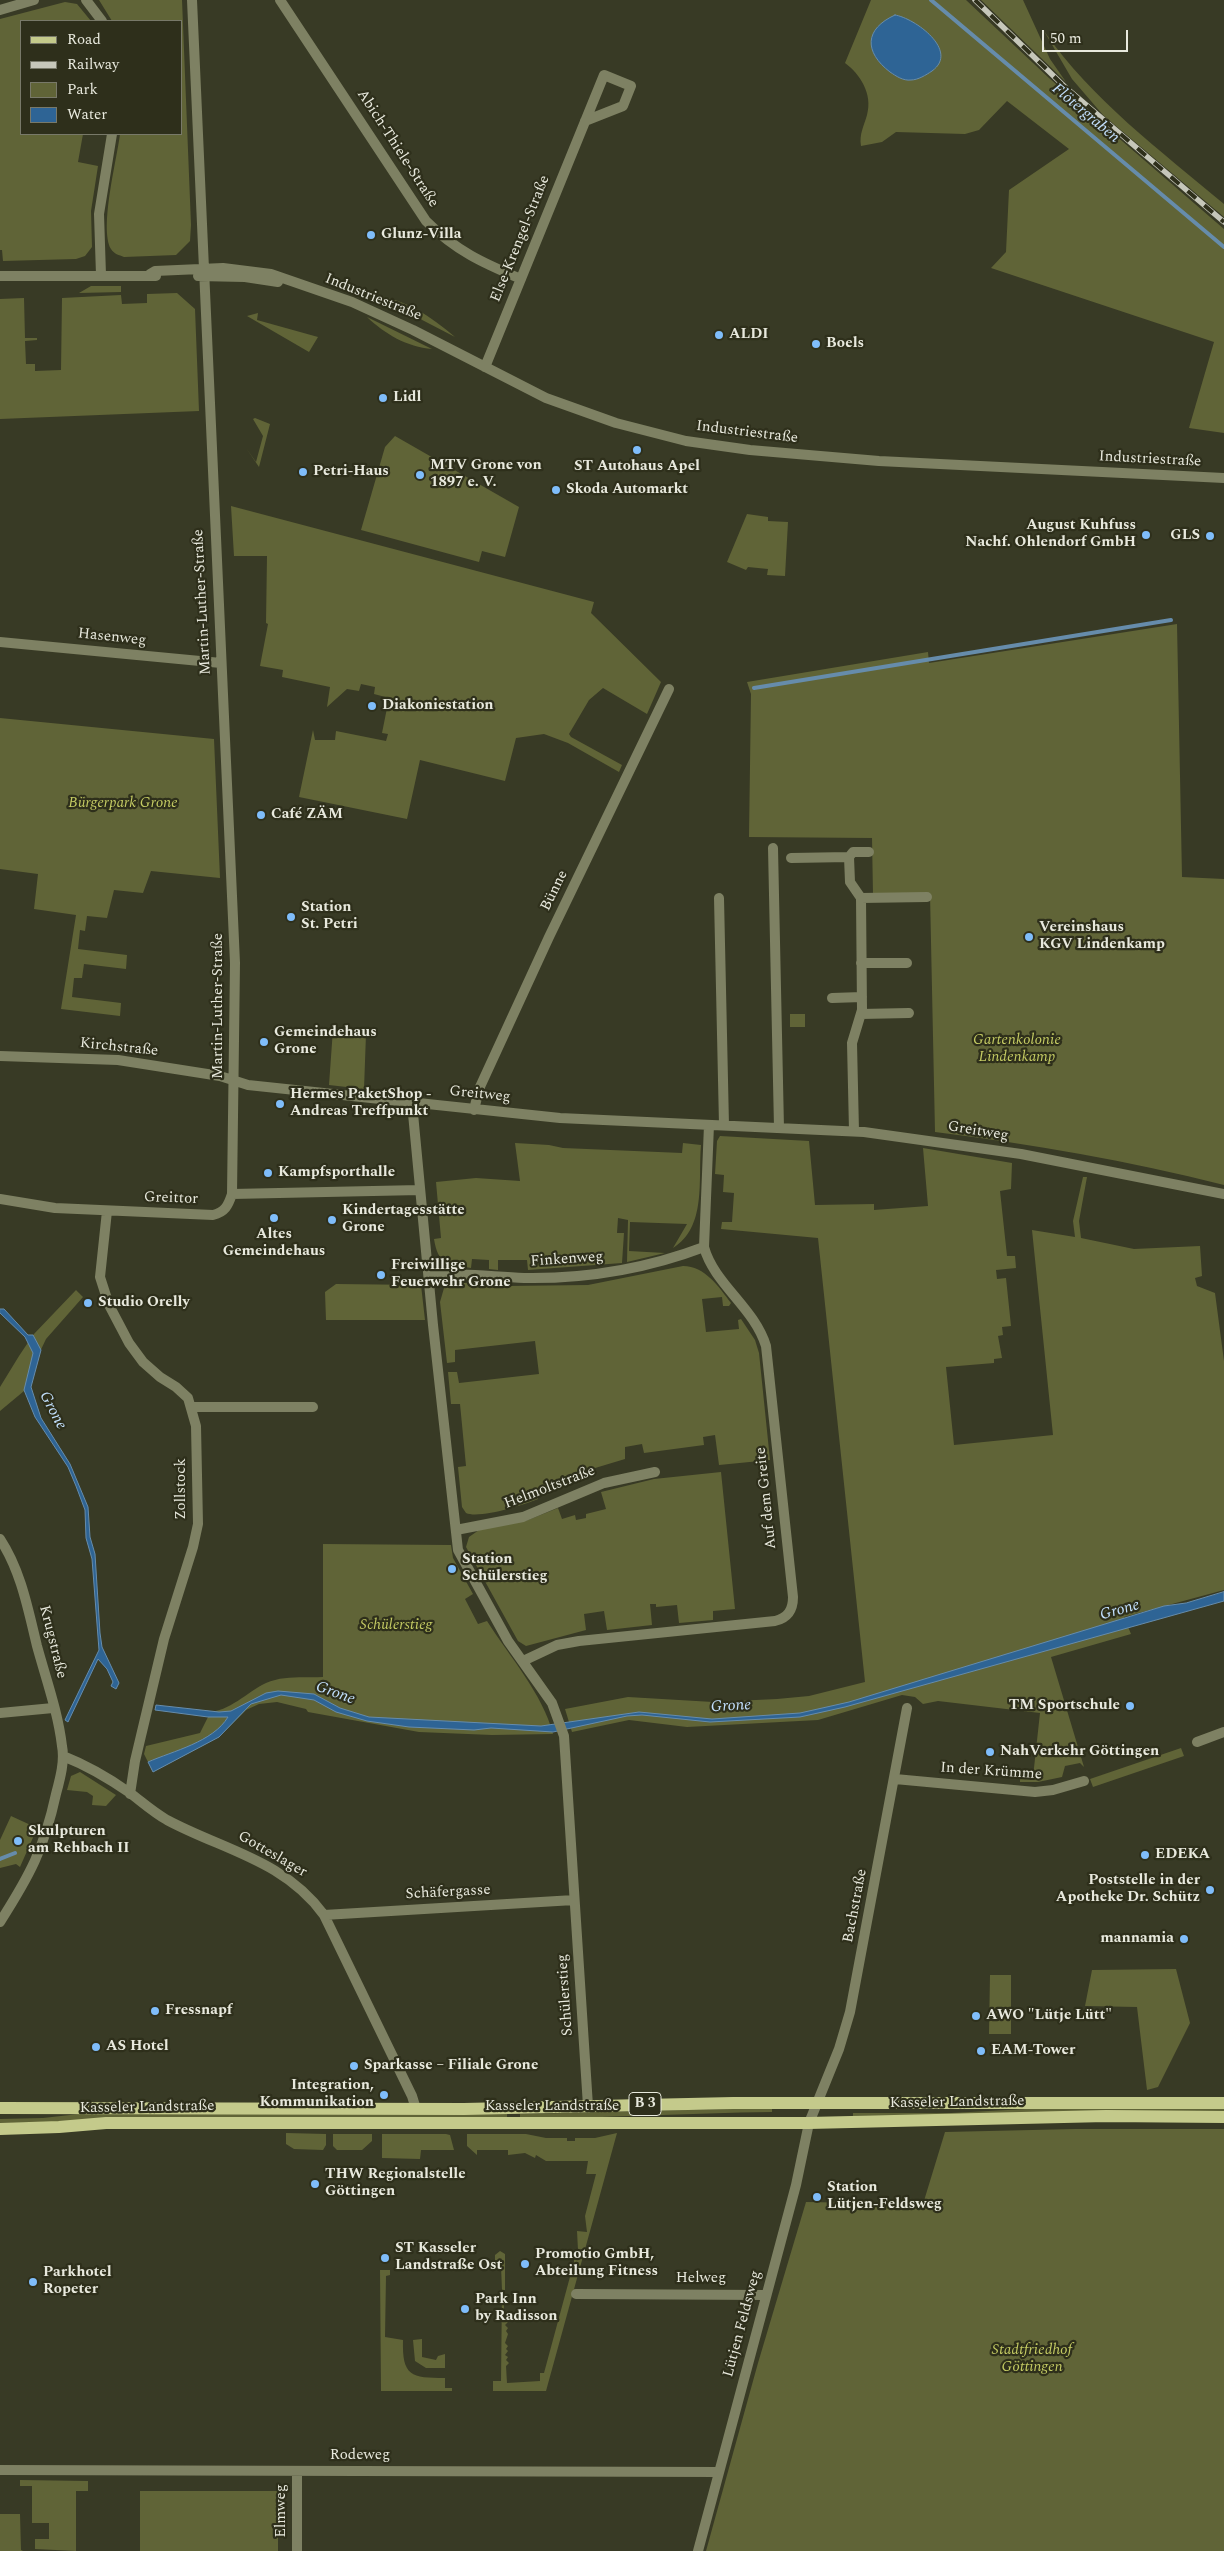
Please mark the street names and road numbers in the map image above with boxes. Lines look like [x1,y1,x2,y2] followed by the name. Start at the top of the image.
[352,87,442,211] street label: Abich-Thiele-Straße
[487,173,555,305] street label: Else-Krengel-Straße
[322,270,424,326] street label: Industriestraße
[695,418,799,448] street label: Industriestraße
[1098,448,1202,472] street label: Industriestraße
[190,529,216,675] street label: Martin-Luther-Straße
[77,625,147,651] street label: Hasenweg
[537,868,573,914] street label: Bünne
[210,933,228,1079] street label: Martin-Luther-Straße
[79,1035,159,1061] street label: Kirchstraße
[448,1083,512,1107] street label: Greitweg
[946,1118,1010,1146] street label: Greitweg
[144,1189,198,1209] street label: Greittor
[530,1248,604,1272] street label: Finkenweg
[753,1446,781,1550] street label: Auf dem Greite
[173,1458,191,1520] street label: Zollstock
[502,1462,598,1514] street label: Helmoltstraße
[34,1604,70,1680] street label: Krugstraße
[940,1759,1042,1785] street label: In der Krümme
[234,1828,310,1882] street label: Gotteslager
[840,1868,872,1944] street label: Bachstraße
[405,1882,491,1904] street label: Schäfergasse
[554,1953,578,2037] street label: Schülerstieg
[629,2092,661,2116] road number: B 3
[889,2093,1025,2113] street label: Kasseler Landstraße
[79,2098,215,2118] street label: Kasseler Landstraße
[485,2098,619,2116] street label: Kasseler Landstraße
[720,2269,766,2379] street label: Lütjen Feldsweg
[676,2270,726,2288] street label: Helweg
[330,2447,390,2465] street label: Rodeweg
[273,2484,291,2538] street label: Elmweg

